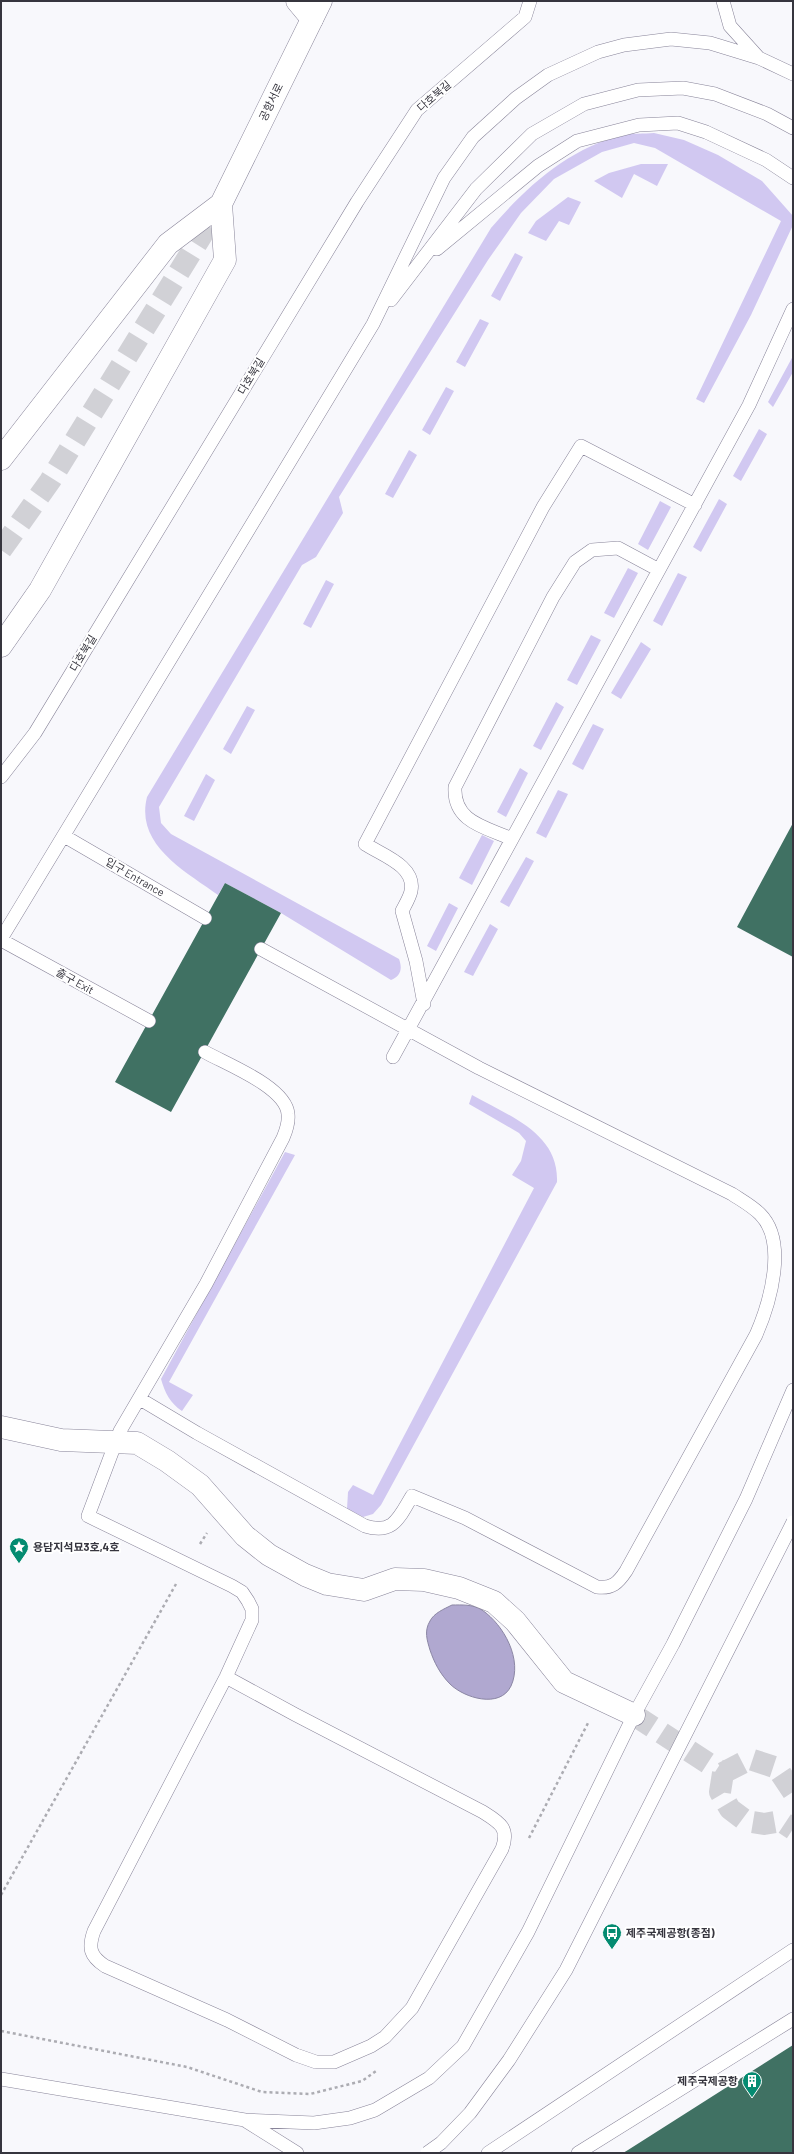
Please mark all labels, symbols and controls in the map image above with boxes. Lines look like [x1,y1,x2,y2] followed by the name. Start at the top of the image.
[414,77,453,114] street label: 다호북길
[256,81,285,123] street label: 공항서로
[235,355,267,396] street label: 다호북길
[67,632,99,673] street label: 다호북길
[103,854,167,899] street label: 입구 Entrance
[54,965,96,996] street label: 출구 Exit
[8,1536,30,1564] place icon: 용담지석묘3호,4호
[33,1540,119,1553] place label: 용담지석묘3호,4호
[601,1922,623,1950] bus stop icon: 제주국제공항(종점)
[626,1926,715,1939] place label: 제주국제공항(종점)
[741,2070,763,2098] building icon: 제주국제공항
[677,2074,738,2087] place label: 제주국제공항

